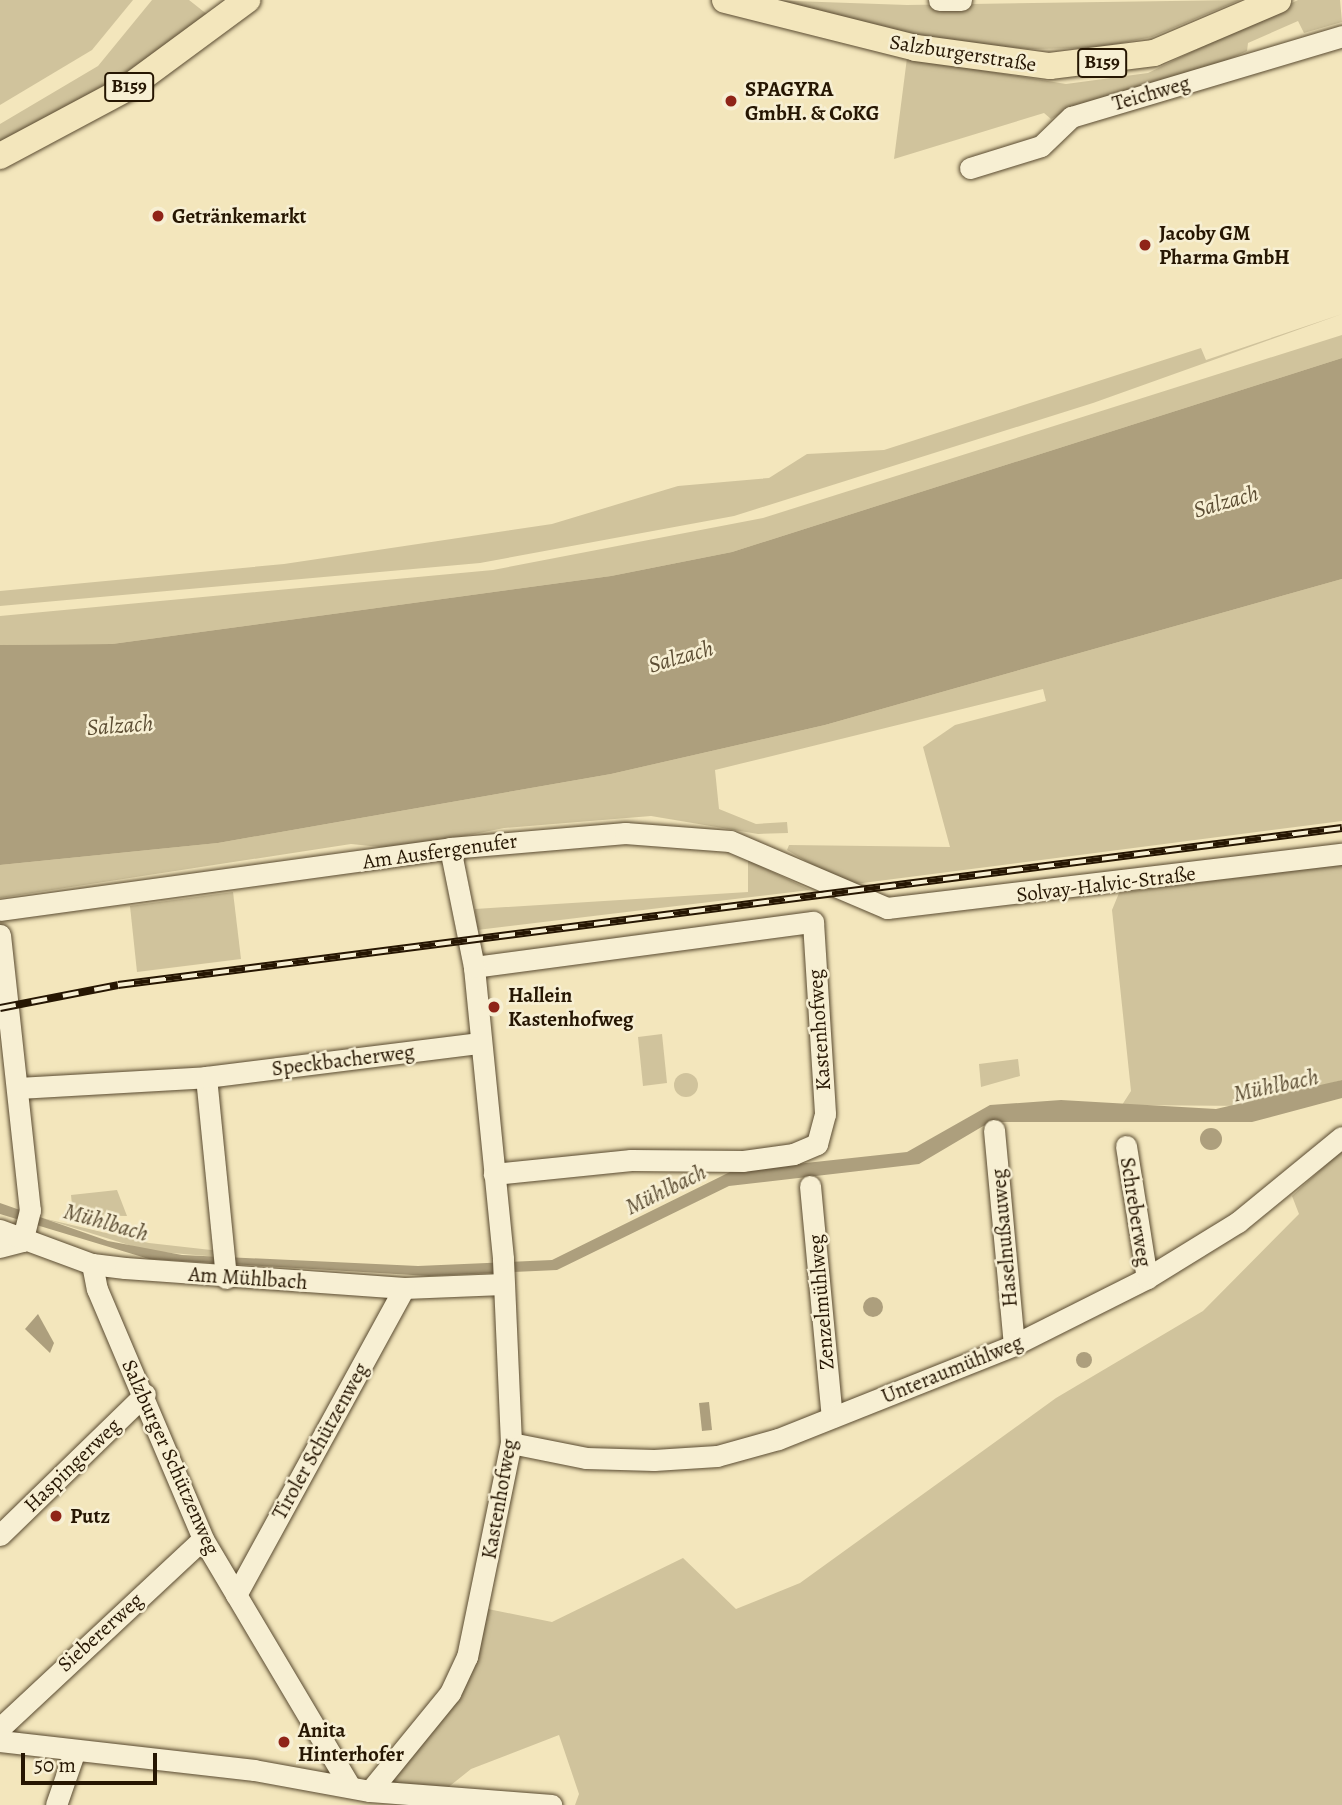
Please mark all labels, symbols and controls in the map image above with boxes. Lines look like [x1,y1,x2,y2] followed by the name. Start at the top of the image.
[888,29,1038,77] street label: Salzburgerstraße
[1076,48,1128,78] road number: B159
[1109,70,1193,116] street label: Teichweg
[103,72,155,102] road number: B159
[745,76,880,126] place label: SPAGYRA GmbH. & CoKG
[723,93,739,109] marker: SPAGYRA GmbH. & CoKG
[172,203,307,229] place label: Getränkemarkt
[150,208,166,224] marker: Getränkemarkt
[1159,220,1290,270] place label: Jacoby GM Pharma GmbH
[1137,237,1153,253] marker: Jacoby GM Pharma GmbH
[1190,480,1262,524] water label: Salzach
[645,635,717,679] water label: Salzach
[86,710,154,742] water label: Salzach
[361,828,519,874] street label: Am Ausfergenufer
[1015,861,1197,907] street label: Solvay-Halvic-Straße
[802,968,836,1092] street label: Kastenhofweg
[508,982,634,1032] place label: Hallein Kastenhofweg
[486,999,502,1015] marker: Hallein Kastenhofweg
[270,1039,416,1081] street label: Speckbacherweg
[1231,1063,1321,1109] water label: Mühlbach
[1115,1155,1157,1269] street label: Schreberweg
[621,1159,711,1221] water label: Mühlbach
[985,1168,1023,1308] street label: Haselnußauweg
[61,1198,151,1248] water label: Mühlbach
[803,1233,839,1371] street label: Zenzelmühlweg
[188,1261,308,1295] street label: Am Mühlbach
[878,1329,1026,1409] street label: Unteraumühlweg
[117,1356,225,1558] street label: Salzburger Schützenweg
[266,1358,374,1524] street label: Tiroler Schützenweg
[18,1413,126,1517] street label: Haspingerweg
[476,1437,522,1561] street label: Kastenhofweg
[70,1503,110,1529] place label: Putz
[48,1508,64,1524] marker: Putz
[52,1587,148,1677] street label: Siebererweg
[298,1717,404,1767] place label: Anita Hinterhofer
[276,1734,292,1750] marker: Anita Hinterhofer
[24,1738,161,1782] scale bar
[34,1751,76,1779] text: 50 m

